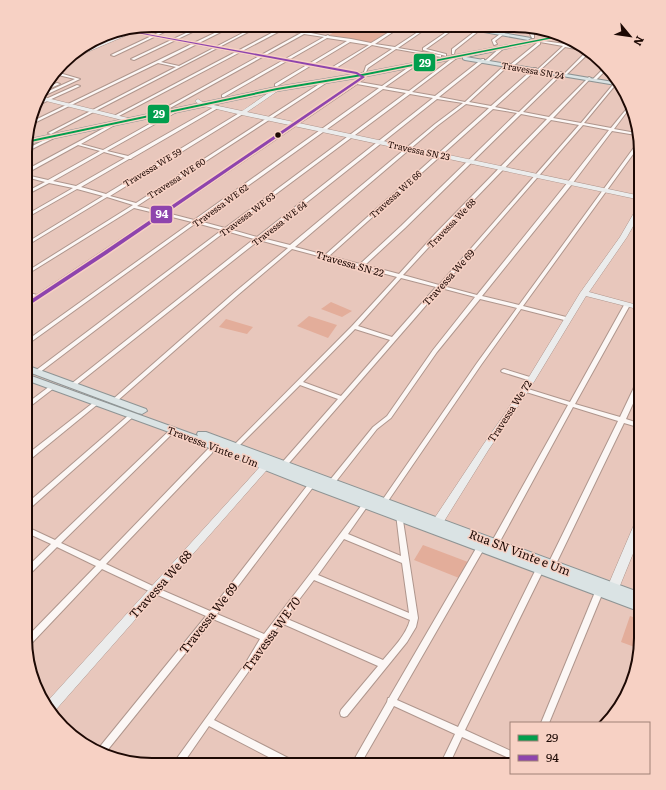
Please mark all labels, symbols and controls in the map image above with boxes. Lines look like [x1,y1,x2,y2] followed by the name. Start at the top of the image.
[610,16,650,56] north arrow
[630,33,649,49] text: N
[413,53,436,72] line badge: 29
[419,54,431,70] text: 29
[500,58,566,82] street label: Travessa SN 24
[147,104,170,124] line badge: 29
[153,105,165,121] text: 29
[273,130,283,140] unlabelled marker
[386,137,452,163] street label: Travessa SN 23
[120,144,184,190] street label: Travessa WE 59
[144,154,208,202] street label: Travessa WE 60
[366,166,425,221] street label: Travessa WE 66
[189,180,251,230] street label: Travessa WE 62
[216,188,278,240] street label: Travessa WE 63
[423,195,479,251] street label: Travessa We 68
[248,197,310,249] street label: Travessa WE 64
[150,205,173,224] line badge: 94
[156,205,169,221] text: 94
[418,245,478,309] street label: Travessa We 69
[314,246,386,280] street label: Travessa SN 22
[483,377,535,445] street label: Travessa We 72
[165,422,261,470] street label: Travessa Vinte e Um
[467,524,574,580] street label: Rua SN Vinte e Um
[124,546,196,622] street label: Travessa We 68
[174,579,242,657] street label: Travessa We 69
[238,593,304,675] street label: Travessa WE 70
[510,722,650,774] legend
[546,728,558,746] text: 29
[546,748,559,766] text: 94

